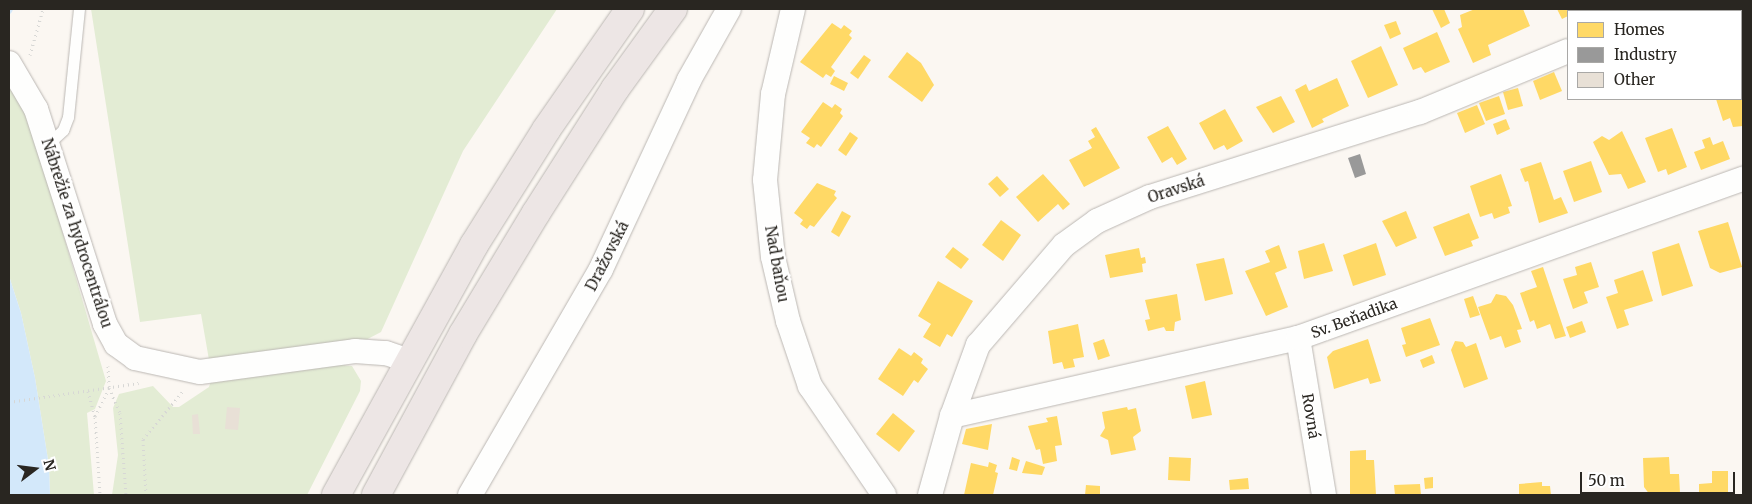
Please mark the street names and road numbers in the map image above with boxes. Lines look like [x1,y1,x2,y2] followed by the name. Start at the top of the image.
[38,136,116,330] street label: Nábrežie za hydrocentrálou
[1145,171,1207,207] street label: Oravská
[582,218,632,294] street label: Dražovská
[761,224,793,304] street label: Nad baňou
[1308,294,1400,342] street label: Sv. Beňadika
[1299,392,1323,440] street label: Rovná

